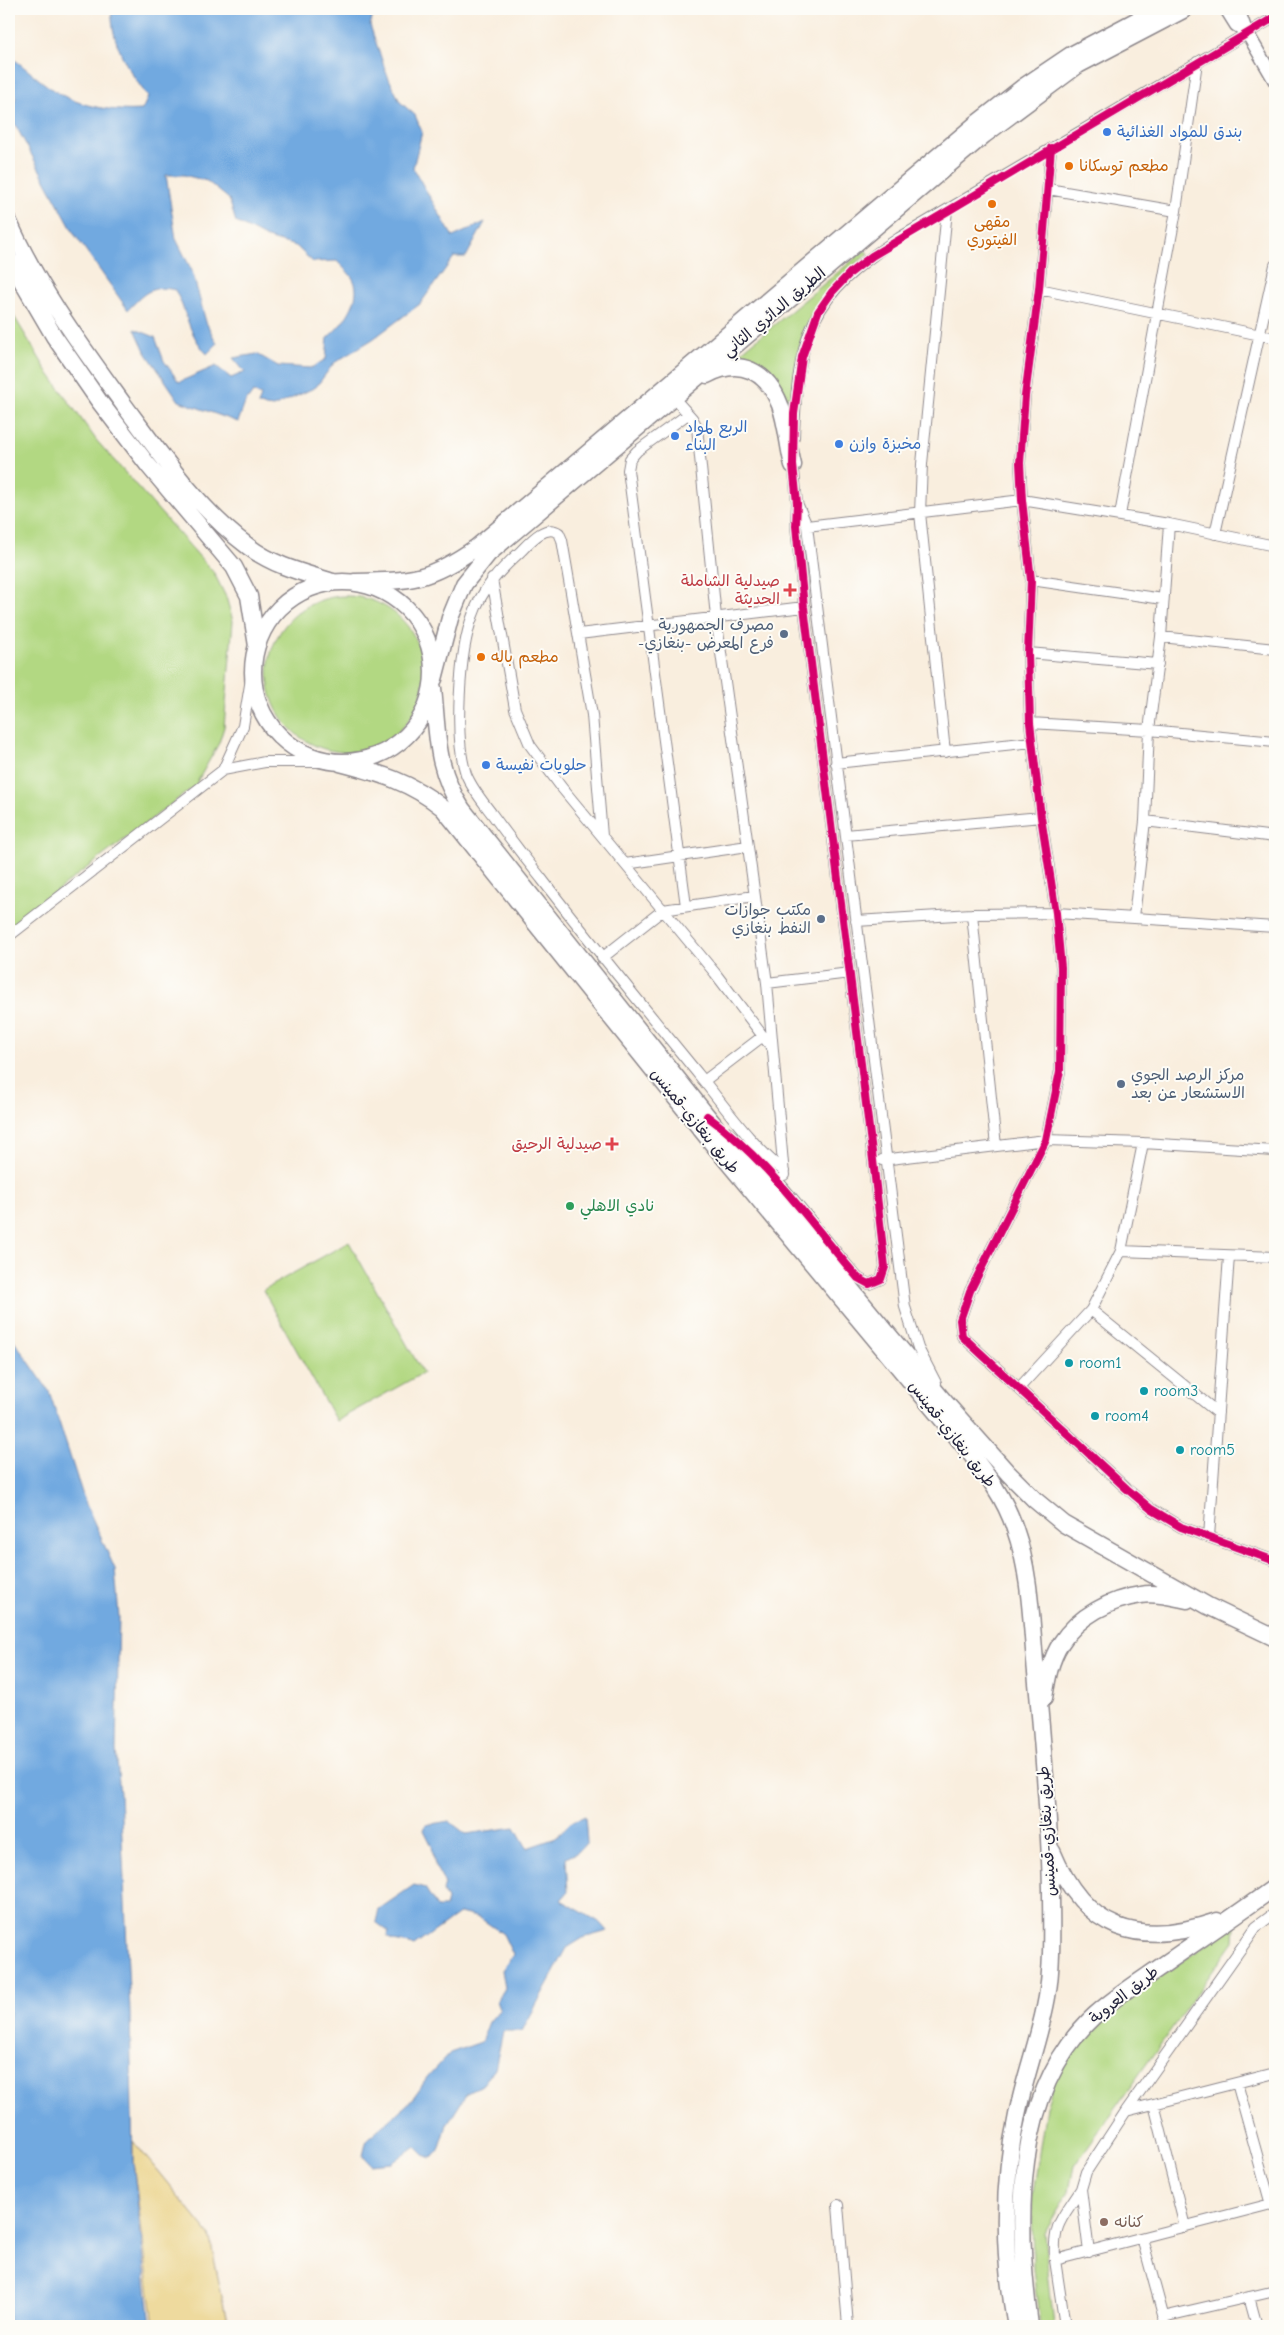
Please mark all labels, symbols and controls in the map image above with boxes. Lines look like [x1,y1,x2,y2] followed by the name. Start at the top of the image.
[1117,123,1243,142] place label: بندق للمواد الغذائية
[1101,126,1113,138] marker: بندق للمواد الغذائية
[1079,157,1169,178] place label: مطعم توسكانا
[1063,160,1075,172] marker: مطعم توسكانا
[986,198,998,210] marker: مقهى الفيتوري
[967,213,1017,251] place label: مقهى الفيتوري
[719,264,832,364] street label: الطريق الدائري الثاني
[685,418,747,454] place label: الربع لمواد البناء
[669,430,681,442] marker: الربع لمواد البناء
[849,435,921,453] place label: مخبزة وازن
[833,438,845,450] marker: مخبزة وازن
[681,572,780,608] place label: صيدلية الشاملة الحديثة
[784,584,796,596] marker: صيدلية الشاملة الحديثة
[638,616,774,654] place label: مصرف الجمهورية -فرع المعرض -بنغازي
[778,628,790,640] marker: مصرف الجمهورية -فرع المعرض -بنغازي
[491,648,559,669] place label: مطعم باله
[475,651,487,663] marker: مطعم باله
[496,756,587,775] place label: حلويات نفيسة
[480,759,492,771] marker: حلويات نفيسة
[724,901,811,939] place label: مكتب جوازات النفط بنغازي
[815,913,827,925] marker: مكتب جوازات النفط بنغازي
[645,1065,743,1179] street label: طريق بنغازي-قمينس
[1131,1066,1245,1102] place label: مركز الرصد الجوي الاستشعار عن بعد
[1115,1078,1127,1090] marker: مركز الرصد الجوي الاستشعار عن بعد
[512,1135,602,1153] place label: صيدلية الرحيق
[606,1138,618,1150] marker: صيدلية الرحيق
[580,1197,654,1220] place label: نادي الاهلي
[564,1200,576,1212] marker: نادي الاهلي
[1079,1354,1122,1372] place label: room1
[1063,1357,1075,1369] marker: room1
[903,1377,999,1492] street label: طريق بنغازي-قمينس
[1154,1382,1198,1400] place label: room3
[1138,1385,1150,1397] marker: room3
[1105,1407,1149,1425] place label: room4
[1089,1410,1101,1422] marker: room4
[1190,1441,1235,1459] place label: room5
[1174,1444,1186,1456] marker: room5
[1035,1765,1061,1897] street label: طريق بنغازي-قمينس
[1086,1963,1162,2027] street label: طريق العروبة
[1114,2213,1144,2231] place label: كنانه
[1098,2216,1110,2228] marker: كنانه

